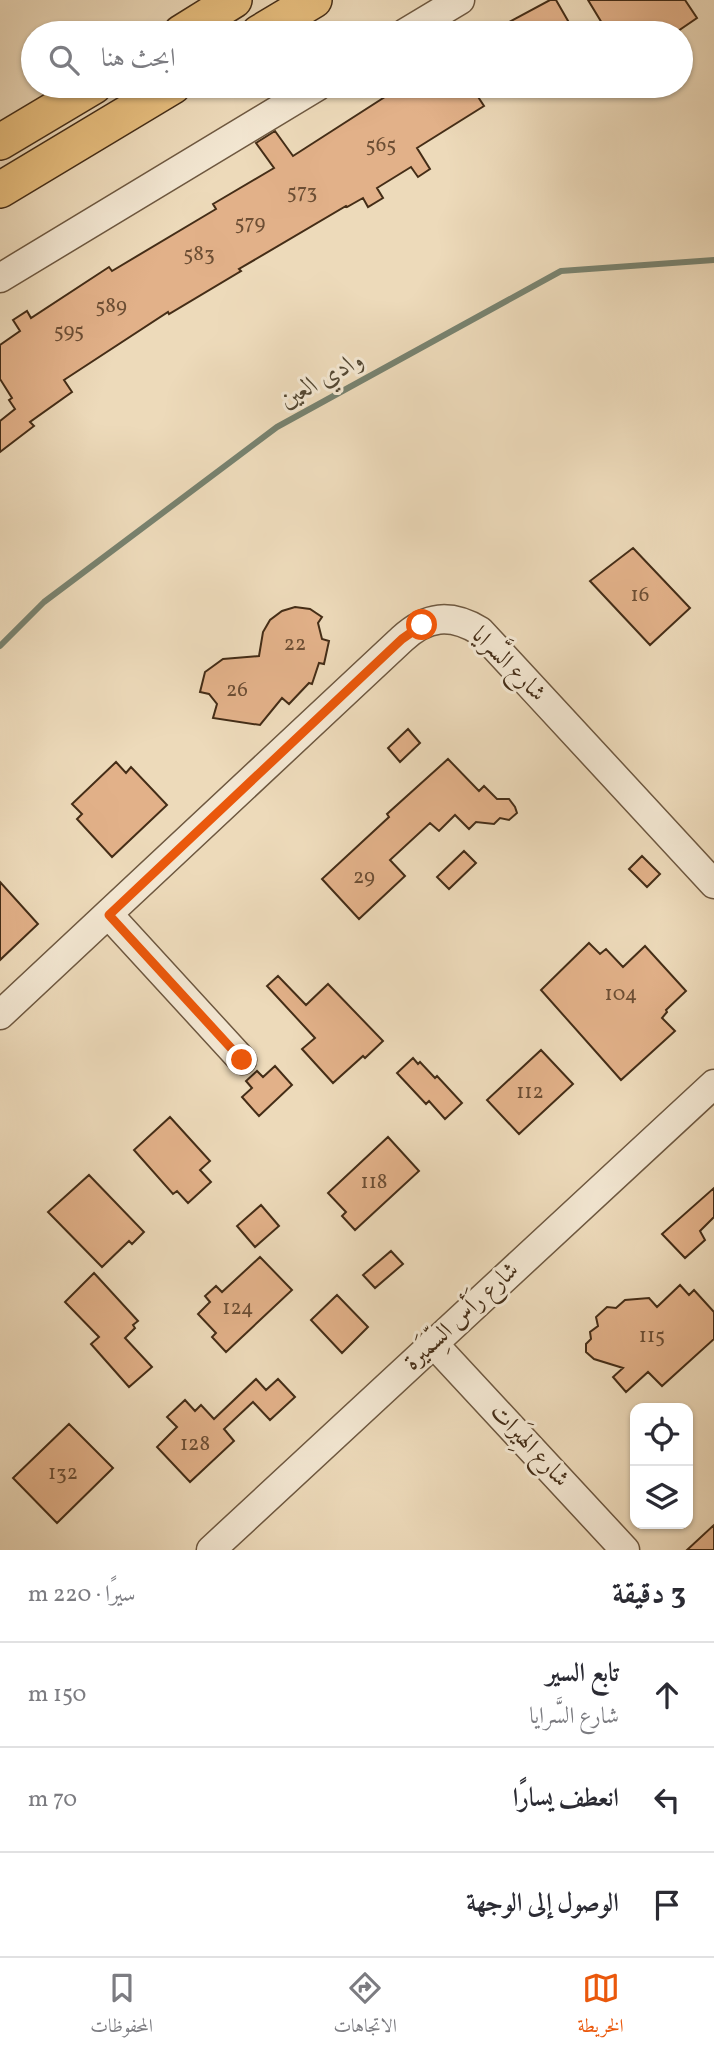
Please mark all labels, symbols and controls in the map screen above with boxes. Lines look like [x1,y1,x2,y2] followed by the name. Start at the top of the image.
[21,21,693,98] search box
[45,41,83,79] icon: search
[101,41,176,77] text: ابحث هنا
[366,131,396,160] house number: 565
[287,178,317,207] house number: 573
[235,209,266,238] house number: 579
[183,240,215,269] house number: 583
[95,292,127,321] house number: 589
[54,317,84,346] house number: 595
[273,342,371,419] water label: وادي العين
[631,581,649,610] house number: 16
[406,609,437,640] route start
[462,616,557,711] street label: شارع السَّرايا
[284,630,306,659] house number: 22
[226,676,248,705] house number: 26
[353,863,375,892] house number: 29
[605,980,637,1009] house number: 104
[226,1044,257,1075] route end
[516,1078,544,1107] house number: 112
[361,1168,387,1197] house number: 118
[395,1253,528,1380] street label: شارع رَأس السِّمَيرة
[222,1294,254,1323] house number: 124
[639,1322,665,1351] house number: 115
[481,1395,578,1496] street label: شارع الهِيَرات
[630,1403,693,1529] map controls
[630,1403,693,1466] button: locate
[180,1430,210,1459] house number: 128
[48,1459,78,1488] house number: 132
[630,1466,693,1529] button: layers
[612,1574,686,1616] text: 3 دقيقة
[28,1579,136,1611] text: سيرًا · 220 m
[546,1656,619,1692] text: تابع السير
[648,1676,686,1714] icon: ahead
[28,1679,86,1711] text: 150 m
[529,1701,619,1733] text: شارع السَّرايا
[513,1781,619,1817] text: انعطف يسارًا
[648,1781,686,1819] icon: left
[28,1784,77,1816] text: 70 m
[466,1886,619,1922] text: الوصول إلى الوجهة
[648,1886,686,1924] icon: arrive
[90,1969,153,2044] tab: المحفوظات
[334,1969,397,2044] tab: الاتجاهات
[577,1969,624,2044] tab: الخريطة

